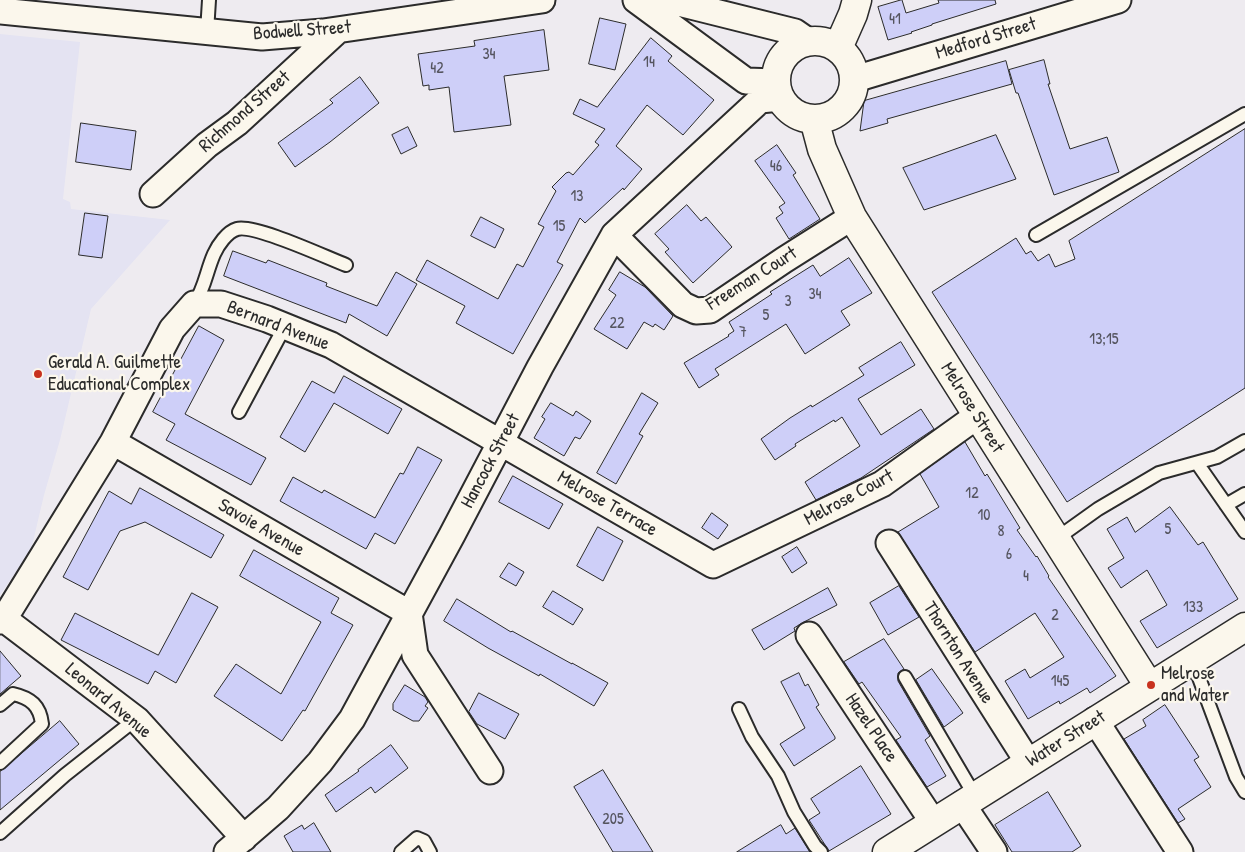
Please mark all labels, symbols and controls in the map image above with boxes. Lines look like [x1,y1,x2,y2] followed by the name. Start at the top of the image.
[889,10,901,30] house number: 41
[933,13,1039,65] street label: Medford Street
[252,16,352,46] street label: Bodwell Street
[482,45,496,65] house number: 34
[643,53,655,73] house number: 14
[430,59,444,79] house number: 42
[195,66,295,158] street label: Richmond Street
[770,157,782,177] house number: 46
[571,187,583,207] house number: 13
[553,217,565,237] house number: 15
[703,242,801,316] street label: Freeman Court
[808,285,822,305] house number: 34
[784,292,792,312] house number: 3
[224,296,332,356] street label: Bernard Avenue
[763,306,769,326] house number: 5
[610,314,624,334] house number: 22
[739,323,747,343] house number: 7
[1089,330,1119,350] house number: 13;15
[48,352,190,396] place label: Gerald A. Guilmette Educational Complex
[935,359,1009,457] street label: Melrose Street
[32,368,44,380] marker: Gerald A. Guilmette Educational Complex
[457,410,525,512] street label: Hancock Street
[801,465,897,531] street label: Melrose Court
[553,466,661,542] street label: Melrose Terrace
[965,484,979,504] house number: 12
[214,494,308,562] street label: Savoie Avenue
[978,506,990,526] house number: 10
[1165,520,1171,540] house number: 5
[998,522,1004,542] house number: 8
[1006,545,1012,565] house number: 6
[1023,567,1029,587] house number: 4
[918,598,998,708] street label: Thornton Avenue
[1183,598,1203,618] house number: 133
[1051,606,1059,626] house number: 2
[60,658,156,744] street label: Leonard Avenue
[1161,663,1229,707] place label: Melrose and Water
[1051,672,1069,692] house number: 145
[1145,679,1157,691] marker: Melrose and Water
[840,689,902,767] street label: Hazel Place
[1022,706,1110,772] street label: Water Street
[602,810,624,830] house number: 205

